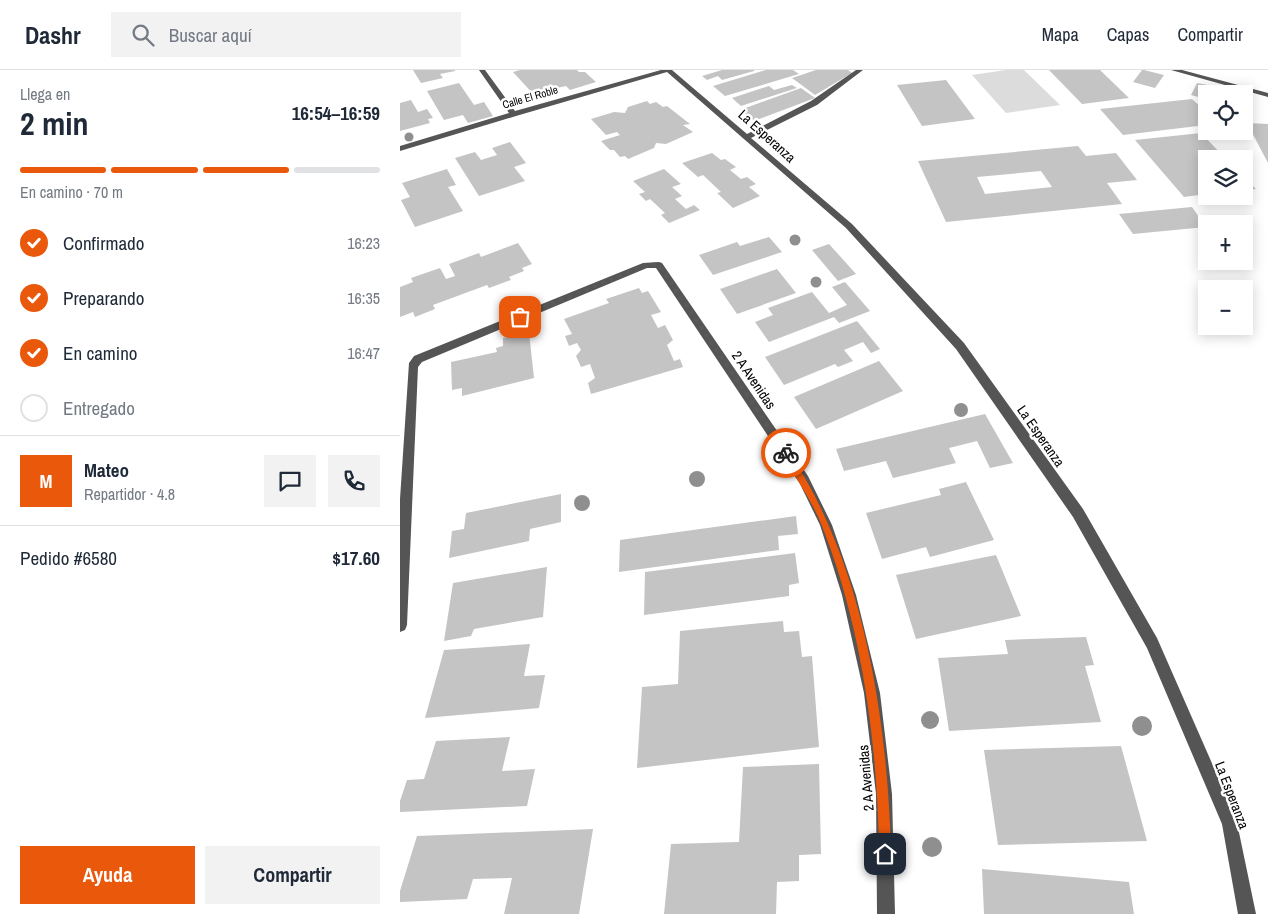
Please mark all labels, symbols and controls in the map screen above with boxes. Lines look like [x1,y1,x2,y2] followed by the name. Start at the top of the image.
[111,12,461,57] search box
[25,19,81,51] text: Dashr
[129,21,157,49] icon: search
[169,22,252,48] text: Buscar aquí
[1042,22,1079,47] text: Mapa
[1107,22,1149,47] text: Capas
[1177,22,1243,47] text: Compartir
[501,82,559,112] street label: Calle El Roble
[20,83,70,105] text: Llega en
[1198,85,1253,335] map controls
[1198,85,1253,140] button: locate
[292,100,380,126] text: 16:54–16:59
[20,102,89,145] text: 2 min
[735,106,800,167] street label: La Esperanza
[1198,150,1253,205] button: layers
[20,181,123,203] text: En camino · 70 m
[1198,215,1253,270] button: +
[20,229,48,257] icon: check
[63,230,144,256] text: Confirmado
[347,232,380,254] text: 16:23
[1198,280,1253,335] button: −
[20,284,48,312] icon: check
[63,285,144,311] text: Preparando
[347,287,380,309] text: 16:35
[499,296,541,338] pin
[506,303,534,331] icon: bag
[20,339,48,367] icon: check
[63,340,137,366] text: En camino
[347,342,380,364] text: 16:47
[728,348,780,413] street label: 2 A Avenidas
[63,395,135,421] text: Entregado
[1013,402,1069,471] street label: La Esperanza
[761,428,811,478] courier
[772,439,800,467] icon: bike
[264,455,316,507] button: chat
[328,455,380,507] button: phone
[84,457,129,483] text: Mateo
[40,468,52,494] text: M
[84,483,175,505] text: Repartidor · 4.8
[20,545,117,571] text: Pedido #6580
[332,545,380,571] text: $17.60
[854,744,878,812] street label: 2 A Avenidas
[1211,759,1253,832] street label: La Esperanza
[864,833,906,875] pin
[871,840,899,868] icon: home
[20,846,195,904] button: Ayuda
[205,846,380,904] button: Compartir

